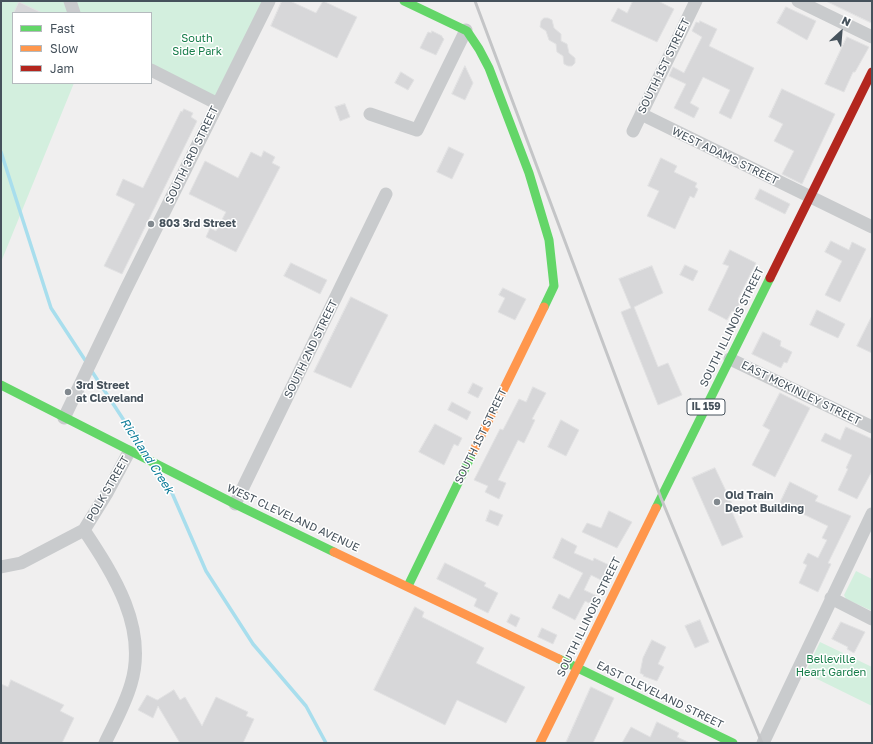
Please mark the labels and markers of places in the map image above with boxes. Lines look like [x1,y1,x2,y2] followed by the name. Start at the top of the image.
[159,217,236,231] place label: 803 3rd Street
[146,219,156,229] marker: 803 3rd Street
[76,379,144,405] place label: 3rd Street at Cleveland
[63,387,73,397] marker: 3rd Street at Cleveland
[725,489,804,515] place label: Old Train Depot Building
[712,497,722,507] marker: Old Train Depot Building

